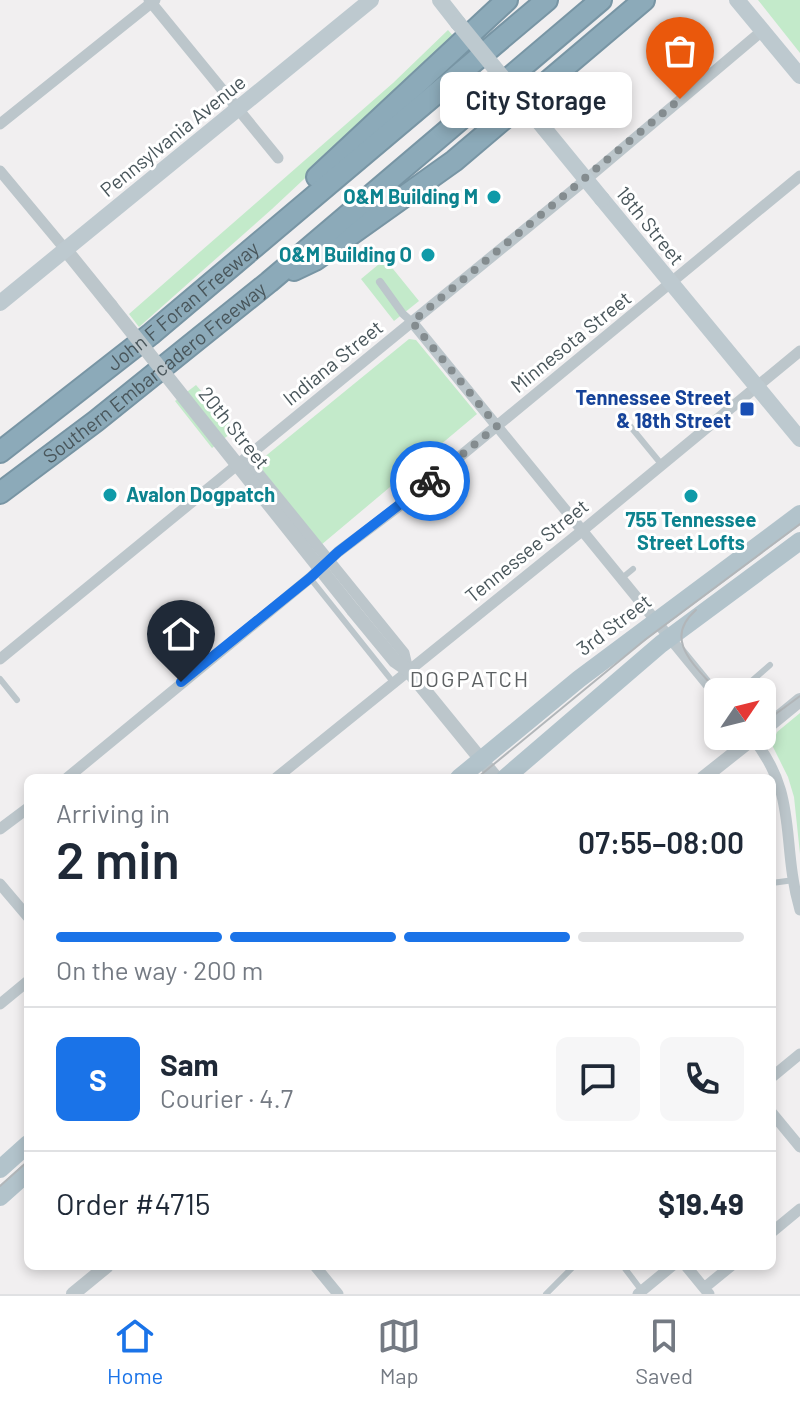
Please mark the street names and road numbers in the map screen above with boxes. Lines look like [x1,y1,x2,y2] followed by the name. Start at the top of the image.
[95,69,250,201] street label: Pennsylvania Avenue
[612,181,690,269] street label: 18th Street
[101,235,263,375] street label: John F Foran Freeway
[38,276,271,468] street label: Southern Embarcadero Freeway
[505,285,635,397] street label: Minnesota Street
[278,315,387,410] street label: Indiana Street
[194,381,275,473] street label: 20th Street
[460,493,593,607] street label: Tennessee Street
[571,588,655,660] street label: 3rd Street

